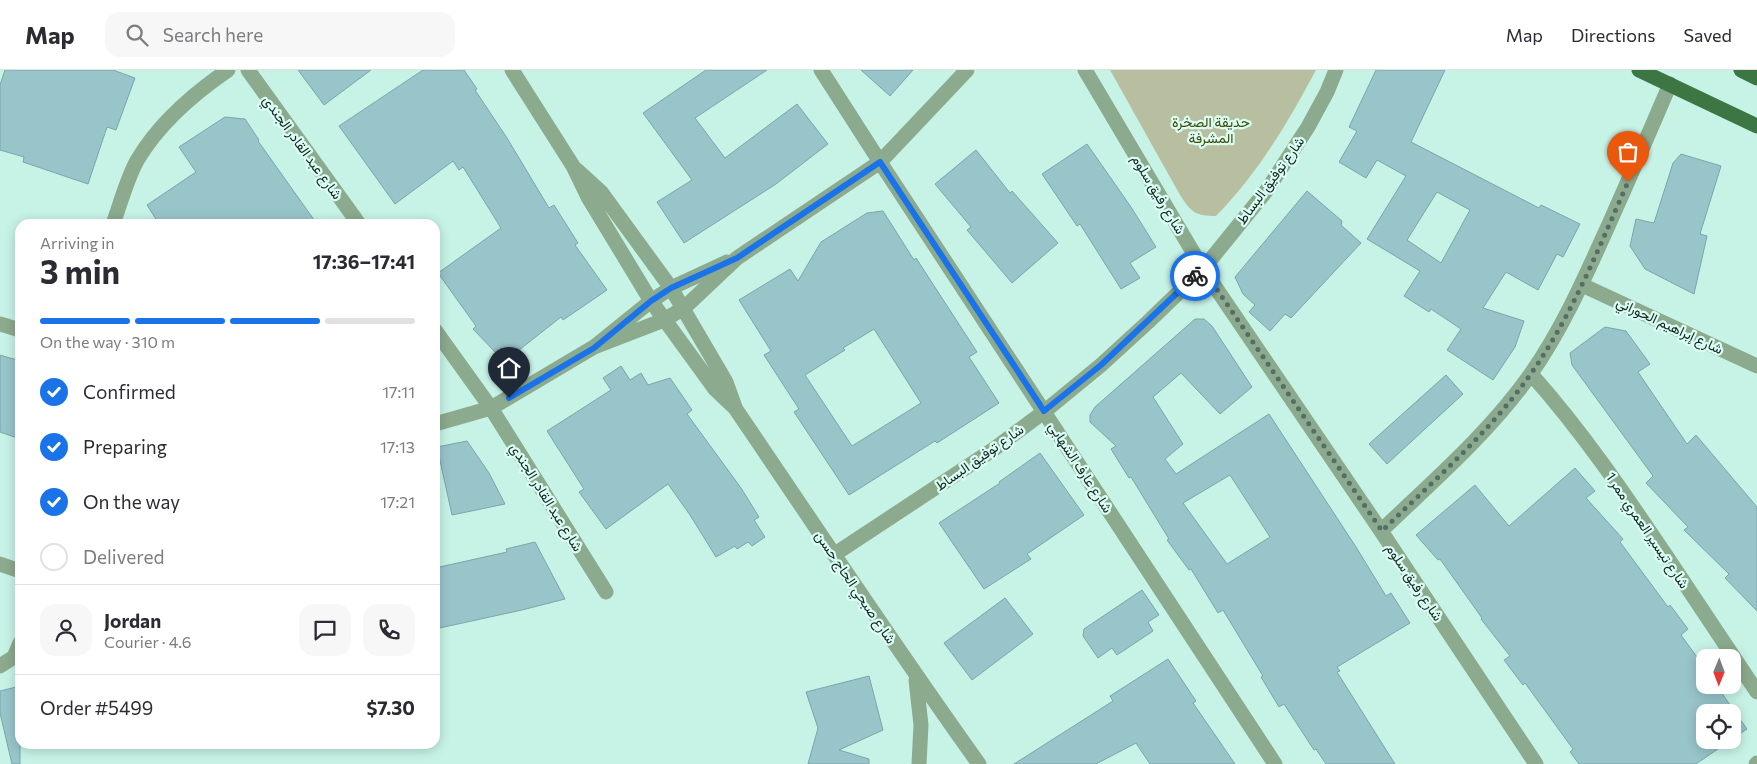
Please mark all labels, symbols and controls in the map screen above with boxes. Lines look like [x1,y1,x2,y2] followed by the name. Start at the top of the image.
[105,12,455,57] search box
[25,20,75,49] text: Map
[123,21,151,49] icon: search
[163,23,263,46] text: Search here
[1506,24,1543,46] text: Map
[1571,24,1655,46] text: Directions
[1683,24,1732,46] text: Saved
[256,92,346,205] street label: شارع عبد القادر الجندي
[1172,113,1250,147] park label: حديقة الصخرة المشرفة
[1607,131,1649,182] pin
[1232,133,1310,229] street label: شارع توفيق البساط
[1614,138,1642,166] icon: bag
[1126,151,1189,238] street label: شارع رفيق سلوم
[40,233,114,252] text: Arriving in
[313,250,415,273] text: 17:36–17:41
[40,251,120,291] text: 3 min
[1170,251,1220,301] courier
[1181,262,1209,290] icon: bike
[1612,293,1726,361] street label: شارع إبراهيم الحوراني
[40,332,175,351] text: On the way · 310 m
[488,347,530,398] pin
[495,354,523,382] icon: home
[40,378,68,406] icon: check
[83,380,176,403] text: Confirmed
[382,382,415,401] text: 17:11
[1042,418,1117,518] street label: شارع عارف الشهابي
[931,420,1028,496] street label: شارع توفيق البساط
[40,433,68,461] icon: check
[83,435,167,458] text: Preparing
[380,437,415,456] text: 17:13
[504,440,587,556] street label: شارع عبد القادر الجندي
[1599,469,1693,594] street label: شارع تيسير العمري ممر 1
[40,488,68,516] icon: check
[83,490,180,513] text: On the way
[380,492,415,511] text: 17:21
[809,527,900,649] street label: شارع صبحي الحاج حسن
[1380,540,1447,626] street label: شارع رفيق سلوم
[83,545,164,568] text: Delivered
[40,604,92,656] button: person
[299,604,351,656] button: chat
[363,604,415,656] button: phone
[104,609,161,632] text: Jordan
[104,632,191,651] text: Courier · 4.6
[1696,649,1741,694] north arrow
[1696,649,1741,749] map controls
[40,696,153,719] text: Order #5499
[366,696,415,719] text: $7.30
[1696,704,1741,749] button: locate

